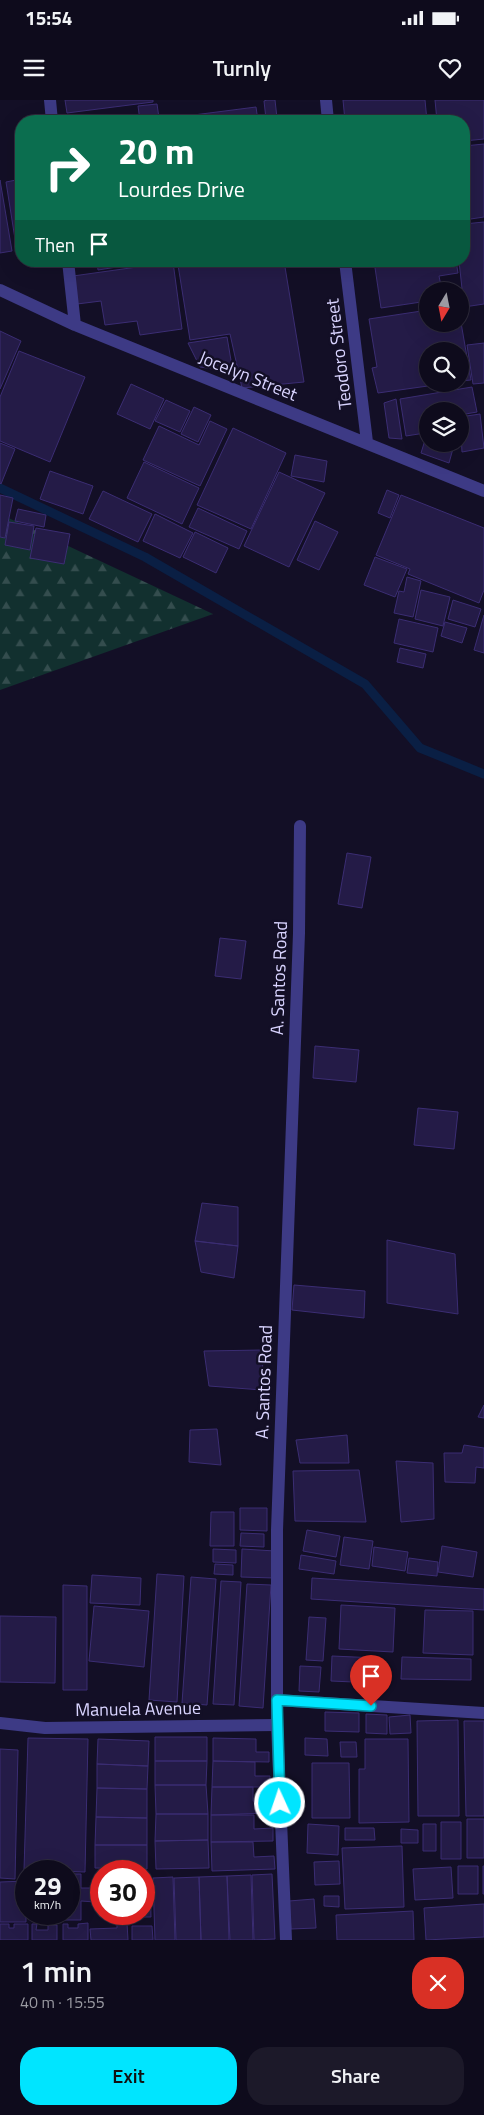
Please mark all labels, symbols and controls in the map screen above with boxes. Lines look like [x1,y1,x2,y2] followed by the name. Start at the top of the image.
[25,3,72,32] text: 15:54
[213,51,271,85] text: Turnly
[20,54,48,82] icon: menu
[436,54,464,82] icon: heart
[118,124,194,178] text: 20 m
[35,135,100,200] icon: right
[118,172,245,206] text: Lourdes Drive
[35,230,75,259] text: Then
[85,230,113,258] icon: arrive
[419,282,469,332] north arrow
[419,282,469,452] map controls
[318,296,359,411] street label: Teodoro Street
[419,342,469,392] button: search
[195,343,302,408] street label: Jocelyn Street
[419,402,469,452] button: layers
[263,920,294,1035] street label: A. Santos Road
[248,1324,279,1439] street label: A. Santos Road
[350,1655,392,1706] pin
[357,1662,385,1690] icon: arrive
[75,1694,201,1723] street label: Manuela Avenue
[253,1776,305,1828] position arrow
[90,1860,155,1925] speed limit sign: 30
[33,1867,62,1905] text: 29
[34,1895,61,1914] text: km/h
[20,1948,92,1994] text: 1 min
[412,1957,464,2009] button: close
[20,1990,105,2014] text: 40 m · 15:55
[20,2047,237,2105] button: Exit
[247,2047,464,2105] button: Share

